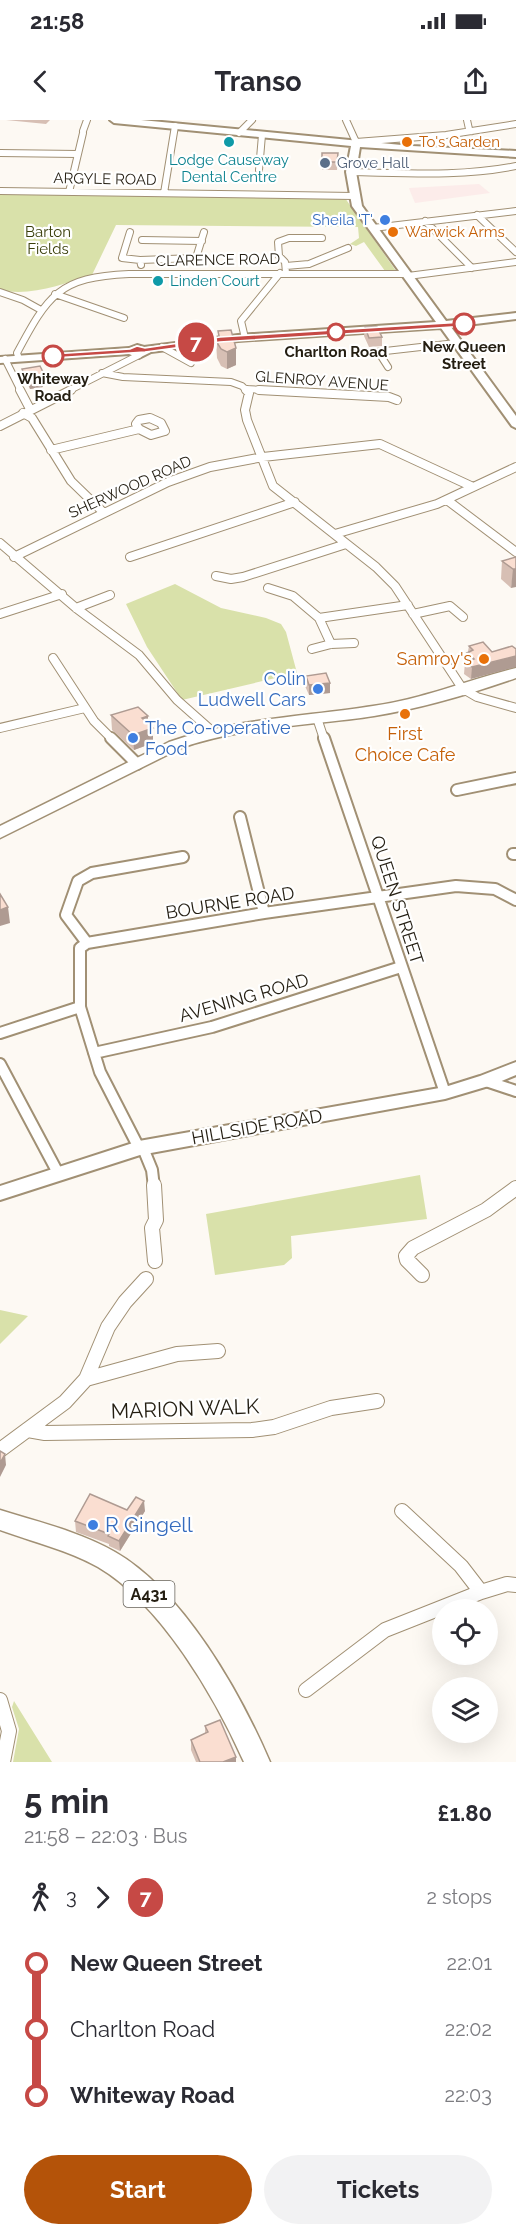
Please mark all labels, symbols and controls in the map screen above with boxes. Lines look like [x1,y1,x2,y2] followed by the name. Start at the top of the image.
[30,8,84,34] text: 21:58
[24,65,57,98] icon: back
[459,65,492,98] icon: share
[214,66,302,97] text: Transo
[419,133,500,151] place label: To's Garden
[222,135,236,149] marker: Lodge Causeway Dental Centre
[400,135,414,149] marker: To's Garden
[169,151,289,186] place label: Lodge Causeway Dental Centre
[337,154,410,172] place label: Grove Hall
[318,156,332,170] marker: Grove Hall
[53,169,157,189] street label: ARGYLE ROAD
[312,211,373,229] place label: Sheila 'T'
[378,213,392,227] marker: Sheila 'T'
[25,223,71,258] park label: Barton Fields
[405,223,505,241] place label: Warwick Arms
[386,225,400,239] marker: Warwick Arms
[156,250,281,270] street label: CLARENCE ROAD
[170,272,260,290] place label: Linden Court
[151,274,165,288] marker: Linden Court
[453,313,475,335] marker: New Queen Street
[176,322,216,362] line badge: 7
[327,323,345,341] marker: Charlton Road
[190,330,202,355] text: 7
[422,338,506,373] place label: New Queen Street
[285,343,388,361] place label: Charlton Road
[42,345,64,367] marker: Whiteway Road
[255,367,389,395] street label: GLENROY AVENUE
[17,370,90,405] place label: Whiteway Road
[66,452,195,522] street label: SHERWOOD ROAD
[396,648,472,669] place label: Samroy's
[477,652,491,666] marker: Samroy's
[198,668,306,710] place label: Colin Ludwell Cars
[311,682,325,696] marker: Colin Ludwell Cars
[398,707,412,721] marker: First Choice Cafe
[145,717,291,759] place label: The Co-operative Food
[355,723,456,765] place label: First Choice Cafe
[126,731,140,745] marker: The Co-operative Food
[367,833,428,967] street label: QUEEN STREET
[164,882,296,923] street label: BOURNE ROAD
[177,969,311,1026] street label: AVENING ROAD
[190,1105,324,1148] street label: HILLSIDE ROAD
[110,1393,260,1424] street label: MARION WALK
[105,1512,193,1537] place label: R Gingell
[86,1518,100,1532] marker: R Gingell
[124,1581,174,1607] road number: A431
[432,1599,498,1743] map controls
[432,1599,498,1665] button: locate
[432,1677,498,1743] button: layers
[24,1782,109,1821] text: 5 min
[437,1800,492,1826] text: £1.80
[24,1824,187,1848] text: 21:58 – 22:03 · Bus
[24,1881,57,1914] icon: walk
[86,1881,119,1914] icon: forward
[66,1885,77,1909] text: 3
[140,1885,151,1910] text: 7
[426,1885,492,1909] text: 2 stops
[70,1950,262,1976] text: New Queen Street
[447,1951,492,1975] text: 22:01
[70,2016,215,2042] text: Charlton Road
[445,2017,492,2041] text: 22:02
[70,2082,235,2108] text: Whiteway Road
[444,2083,492,2107] text: 22:03
[24,2155,252,2224] button: Start
[264,2155,492,2224] button: Tickets

